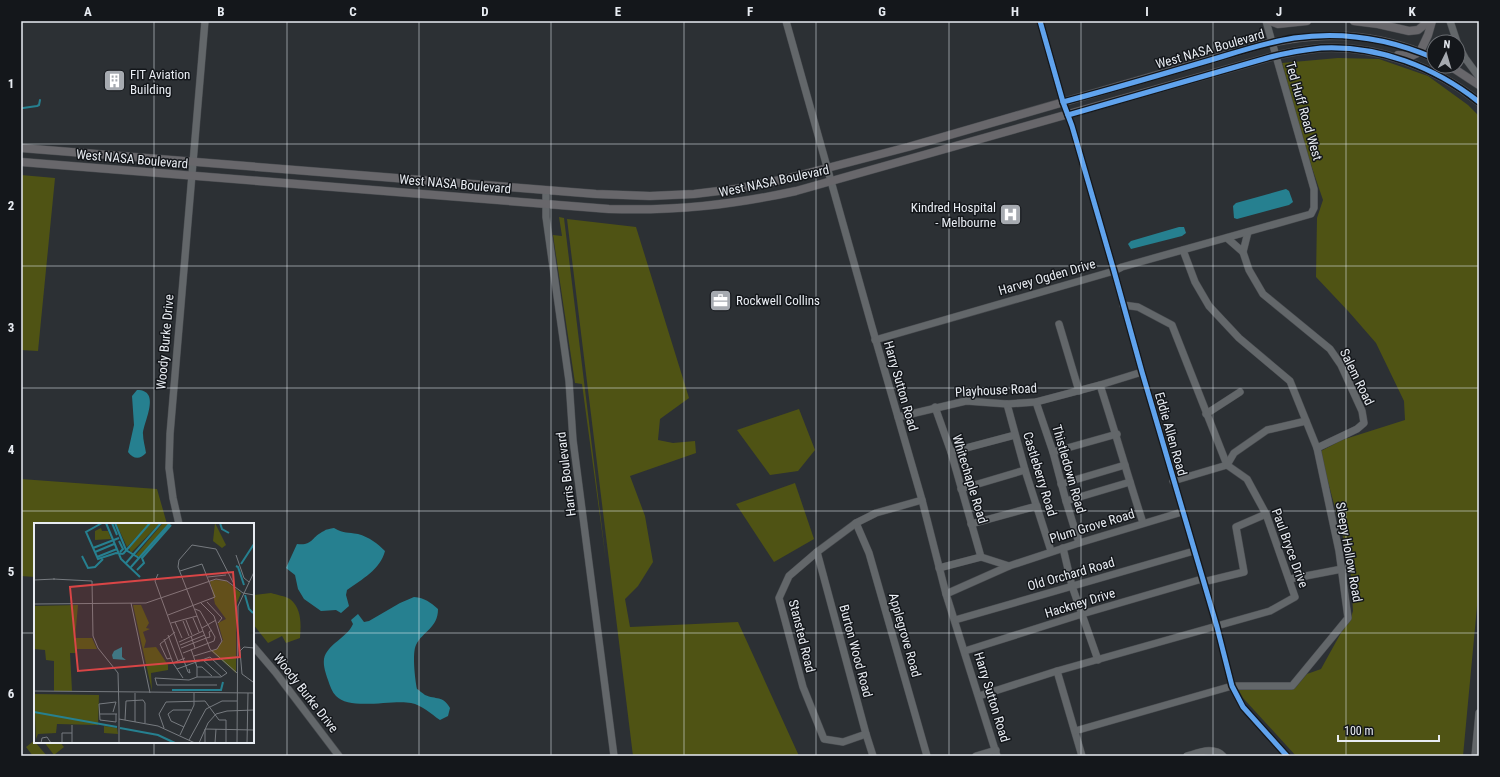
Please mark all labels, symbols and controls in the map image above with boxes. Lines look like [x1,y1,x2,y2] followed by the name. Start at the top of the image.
[84,4,92,19] text: A
[217,4,225,19] text: B
[349,4,357,19] text: C
[481,4,489,19] text: D
[615,4,622,19] text: E
[747,4,753,19] text: F
[878,4,886,19] text: G
[1011,4,1019,19] text: H
[1145,4,1149,19] text: I
[1276,4,1282,19] text: J
[1408,4,1416,19] text: K
[1154,26,1266,72] street label: West NASA Boulevard
[1426,34,1466,74] north arrow
[1443,38,1451,51] text: N
[1283,60,1325,162] street label: Ted Huff Road West
[130,67,190,97] place label: FIT Aviation Building
[102,68,128,94] building icon: FIT Aviation Building
[8,76,14,91] text: 1
[75,147,189,171] street label: West NASA Boulevard
[718,162,830,200] street label: West NASA Boulevard
[398,172,512,196] street label: West NASA Boulevard
[8,198,15,213] text: 2
[911,200,996,230] place label: Kindred Hospital - Melbourne
[998,201,1024,227] hospital icon: Kindred Hospital - Melbourne
[997,256,1097,298] street label: Harvey Ogden Drive
[707,287,733,313] office icon: Rockwell Collins
[736,293,820,308] place label: Rockwell Collins
[153,294,177,390] street label: Woody Burke Drive
[8,320,14,335] text: 3
[881,339,921,433] street label: Harry Sutton Road
[1337,346,1377,408] street label: Salem Road
[955,380,1037,400] street label: Playhouse Road
[1152,390,1190,478] street label: Eddie Allen Road
[1049,423,1089,515] street label: Thistledown Road
[1020,430,1060,518] street label: Castleberry Road
[553,431,579,517] street label: Harris Boulevard
[949,433,991,525] street label: Whitechaple Road
[8,442,15,457] text: 4
[1333,501,1365,603] street label: Sleepy Hollow Road
[1048,506,1136,546] street label: Plum Grove Road
[1269,506,1311,590] street label: Paul Bryce Drive
[34,523,254,743] inset map
[1026,554,1116,594] street label: Old Orchard Road
[8,564,15,579] text: 5
[1043,585,1117,621] street label: Hackney Drive
[886,591,924,679] street label: Applegrove Road
[786,598,818,674] street label: Stansted Road
[836,603,876,699] street label: Burton Wood Road
[971,650,1013,744] street label: Harry Sutton Road
[271,651,341,735] street label: Woody Burke Drive
[8,686,15,701] text: 6
[1338,717,1439,743] scale bar
[1344,724,1374,738] text: 100 m

